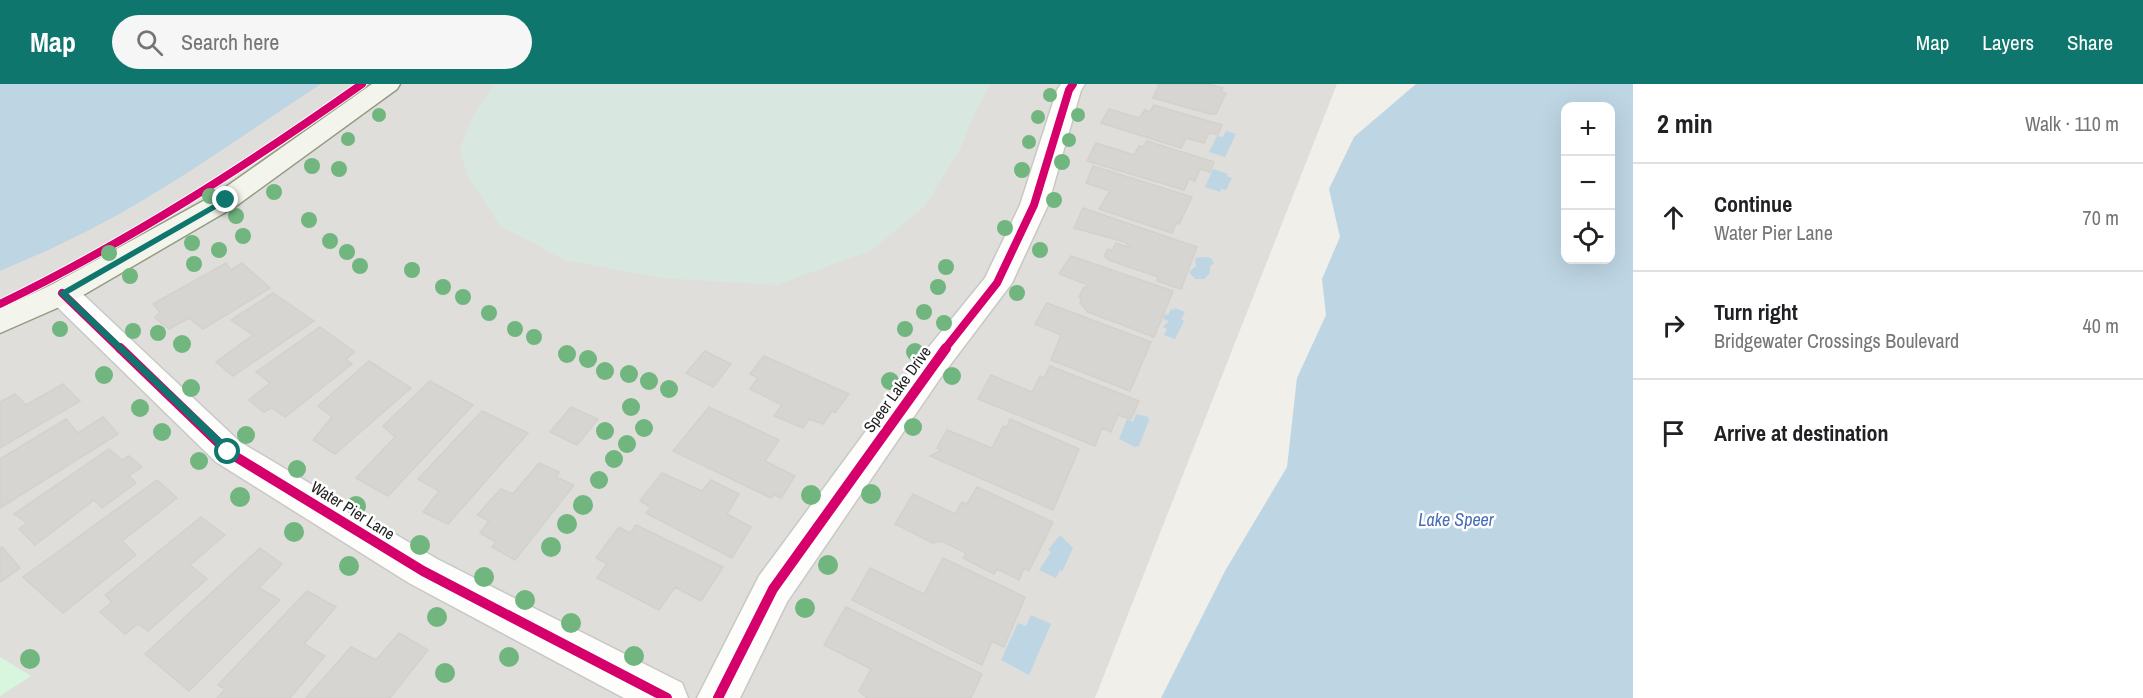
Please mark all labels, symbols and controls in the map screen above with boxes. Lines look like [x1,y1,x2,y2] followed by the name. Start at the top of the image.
[112,15,532,69] search box
[30,23,76,61] text: Map
[133,26,166,59] icon: search
[181,27,279,57] text: Search here
[1916,28,1949,57] text: Map
[1982,28,2034,57] text: Layers
[2067,28,2113,57] text: Share
[1561,102,1615,264] map controls
[1561,102,1615,156] button: +
[1657,106,1713,141] text: 2 min
[2025,110,2119,137] text: Walk · 110 m
[1561,156,1615,210] button: −
[212,186,238,212] route end
[1714,189,1792,219] text: Continue
[1657,201,1690,234] icon: ahead
[2083,204,2119,231] text: 70 m
[1561,210,1615,264] button: locate
[1714,219,1833,246] text: Water Pier Lane
[1714,297,1798,327] text: Turn right
[1657,309,1690,342] icon: right
[2083,312,2119,339] text: 40 m
[1714,327,1959,354] text: Bridgewater Crossings Boulevard
[858,341,936,437] street label: Speer Lake Drive
[1657,417,1690,450] icon: arrive
[1714,418,1888,448] text: Arrive at destination
[214,438,240,464] route start
[307,475,399,545] street label: Water Pier Lane
[1418,507,1495,532] water label: Lake Speer

